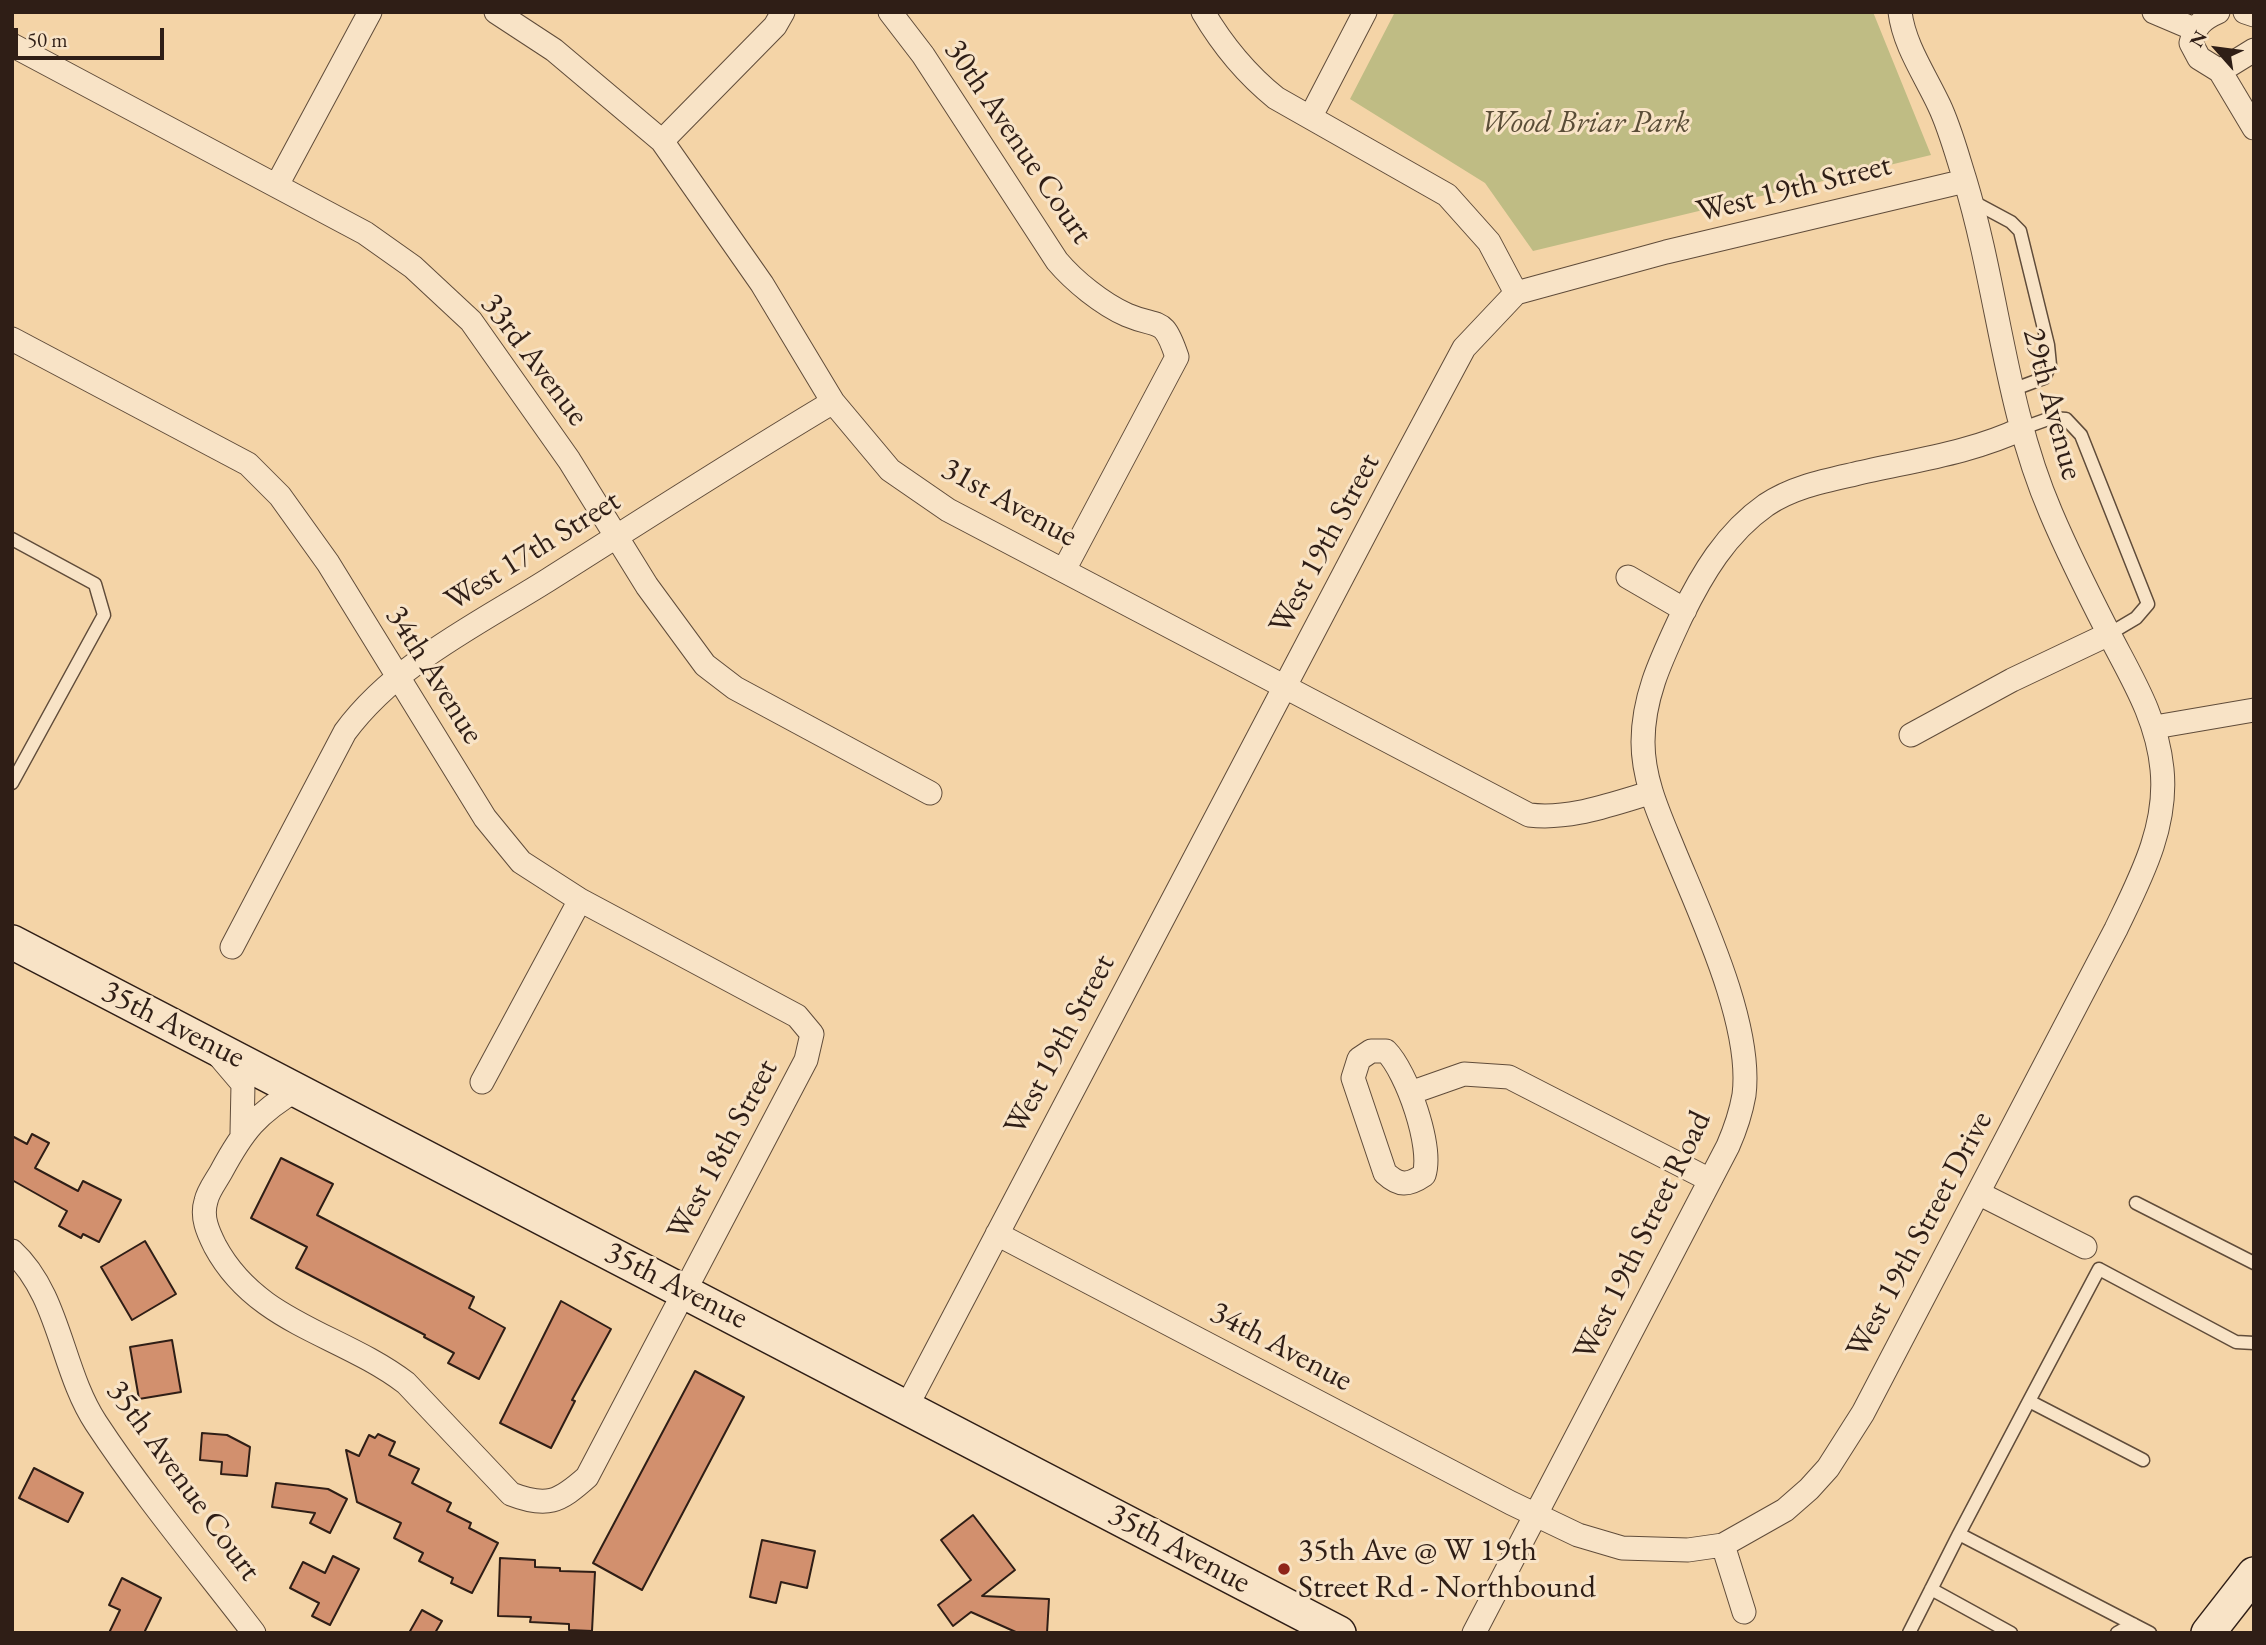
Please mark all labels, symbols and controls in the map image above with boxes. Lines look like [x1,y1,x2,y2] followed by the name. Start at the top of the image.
[18,14,168,58] scale bar
[2182,14,2252,84] north arrow
[27,26,68,53] text: 50 m
[2183,26,2213,52] text: N
[936,33,1100,251] street label: 30th Avenue Court
[1480,104,1690,142] park label: Wood Briar Park
[1693,146,1895,232] street label: West 19th Street
[472,286,596,434] street label: 33rd Avenue
[2013,324,2091,484] street label: 29th Avenue
[1261,447,1389,641] street label: West 19th Street
[934,450,1084,556] street label: 31st Avenue
[438,482,628,620] street label: West 17th Street
[377,599,491,751] street label: 34th Avenue
[996,948,1124,1142] street label: West 19th Street
[95,973,251,1077] street label: 35th Avenue
[659,1053,787,1247] street label: West 18th Street
[1566,1105,1720,1367] street label: West 19th Street Road
[1839,1105,2001,1365] street label: West 19th Street Drive
[598,1234,754,1338] street label: 35th Avenue
[1203,1294,1359,1400] street label: 34th Avenue
[98,1373,268,1589] street label: 35th Avenue Court
[1101,1496,1257,1602] street label: 35th Avenue
[1298,1532,1596,1607] place label: 35th Ave @ W 19th Street Rd - Northbound
[1276,1561,1292,1577] marker: 35th Ave @ W 19th Street Rd - Northbound

